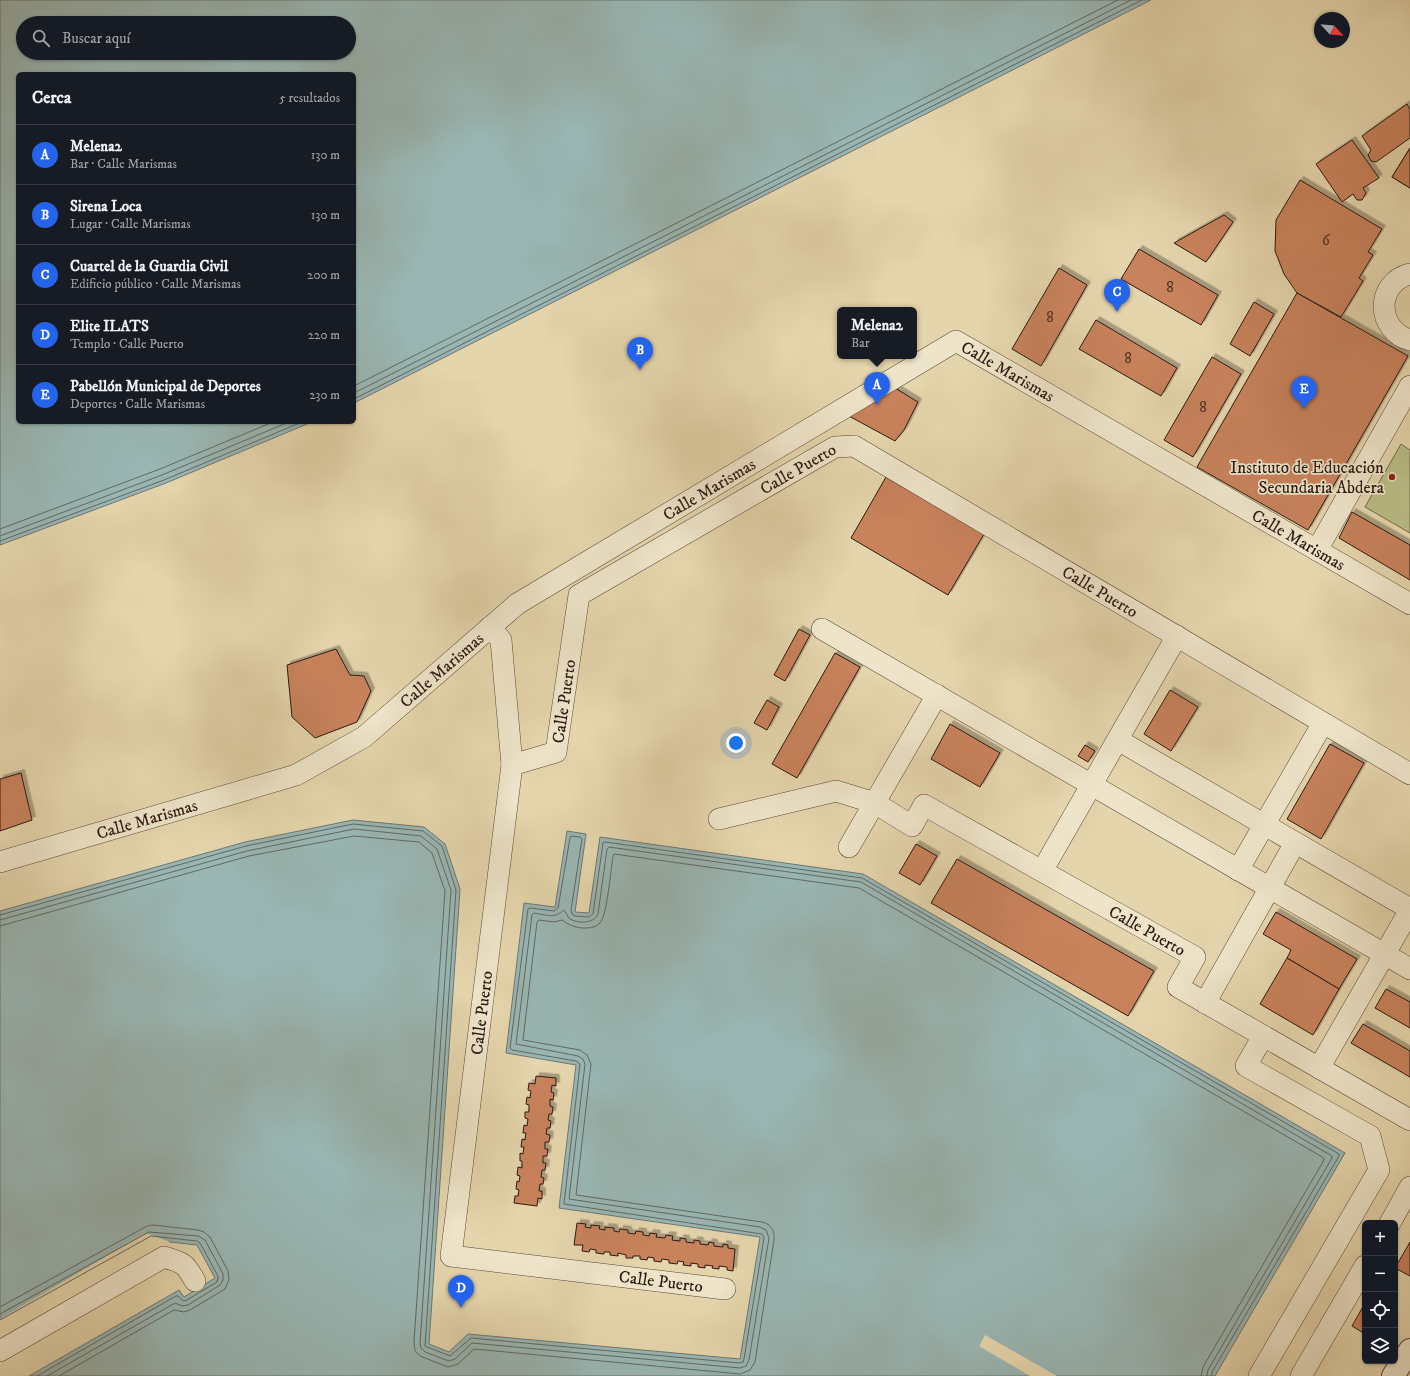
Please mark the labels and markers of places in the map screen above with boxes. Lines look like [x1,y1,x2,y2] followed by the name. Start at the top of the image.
[1104,279,1130,312] pin: C
[627,337,653,370] pin: B
[864,372,890,405] pin: A
[1291,376,1317,409] pin: E
[1230,457,1385,499] place label: Instituto de Educación Secundaria Abdera
[1387,472,1397,482] marker: Instituto de Educación Secundaria Abdera
[448,1275,474,1308] pin: D

